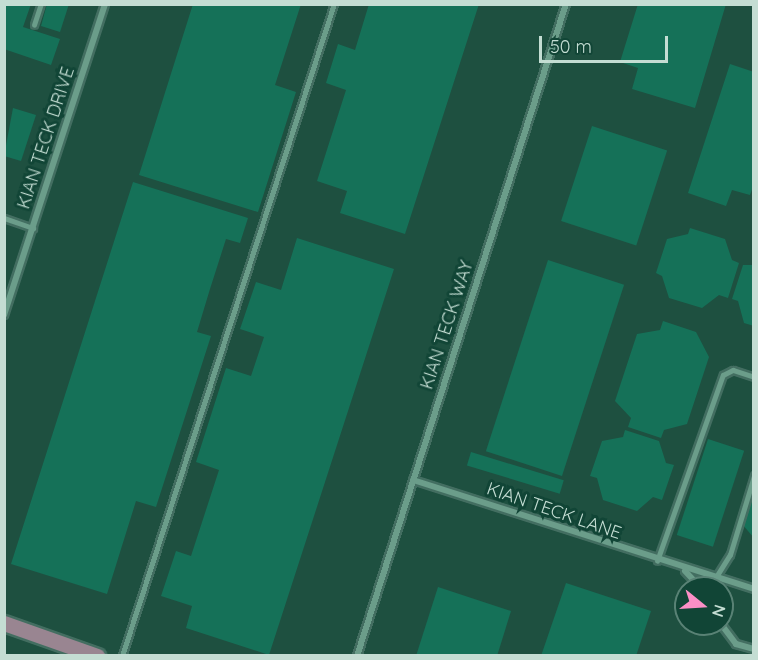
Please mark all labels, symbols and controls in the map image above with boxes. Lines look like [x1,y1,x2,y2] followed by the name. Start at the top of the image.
[542,24,671,62] scale bar
[550,35,592,58] text: 50 m
[13,64,79,212] street label: KIAN TECK DRIVE
[416,258,478,392] street label: KIAN TECK WAY
[484,478,624,544] street label: KIAN TECK LANE
[674,576,734,636] north arrow
[708,602,731,620] text: N

